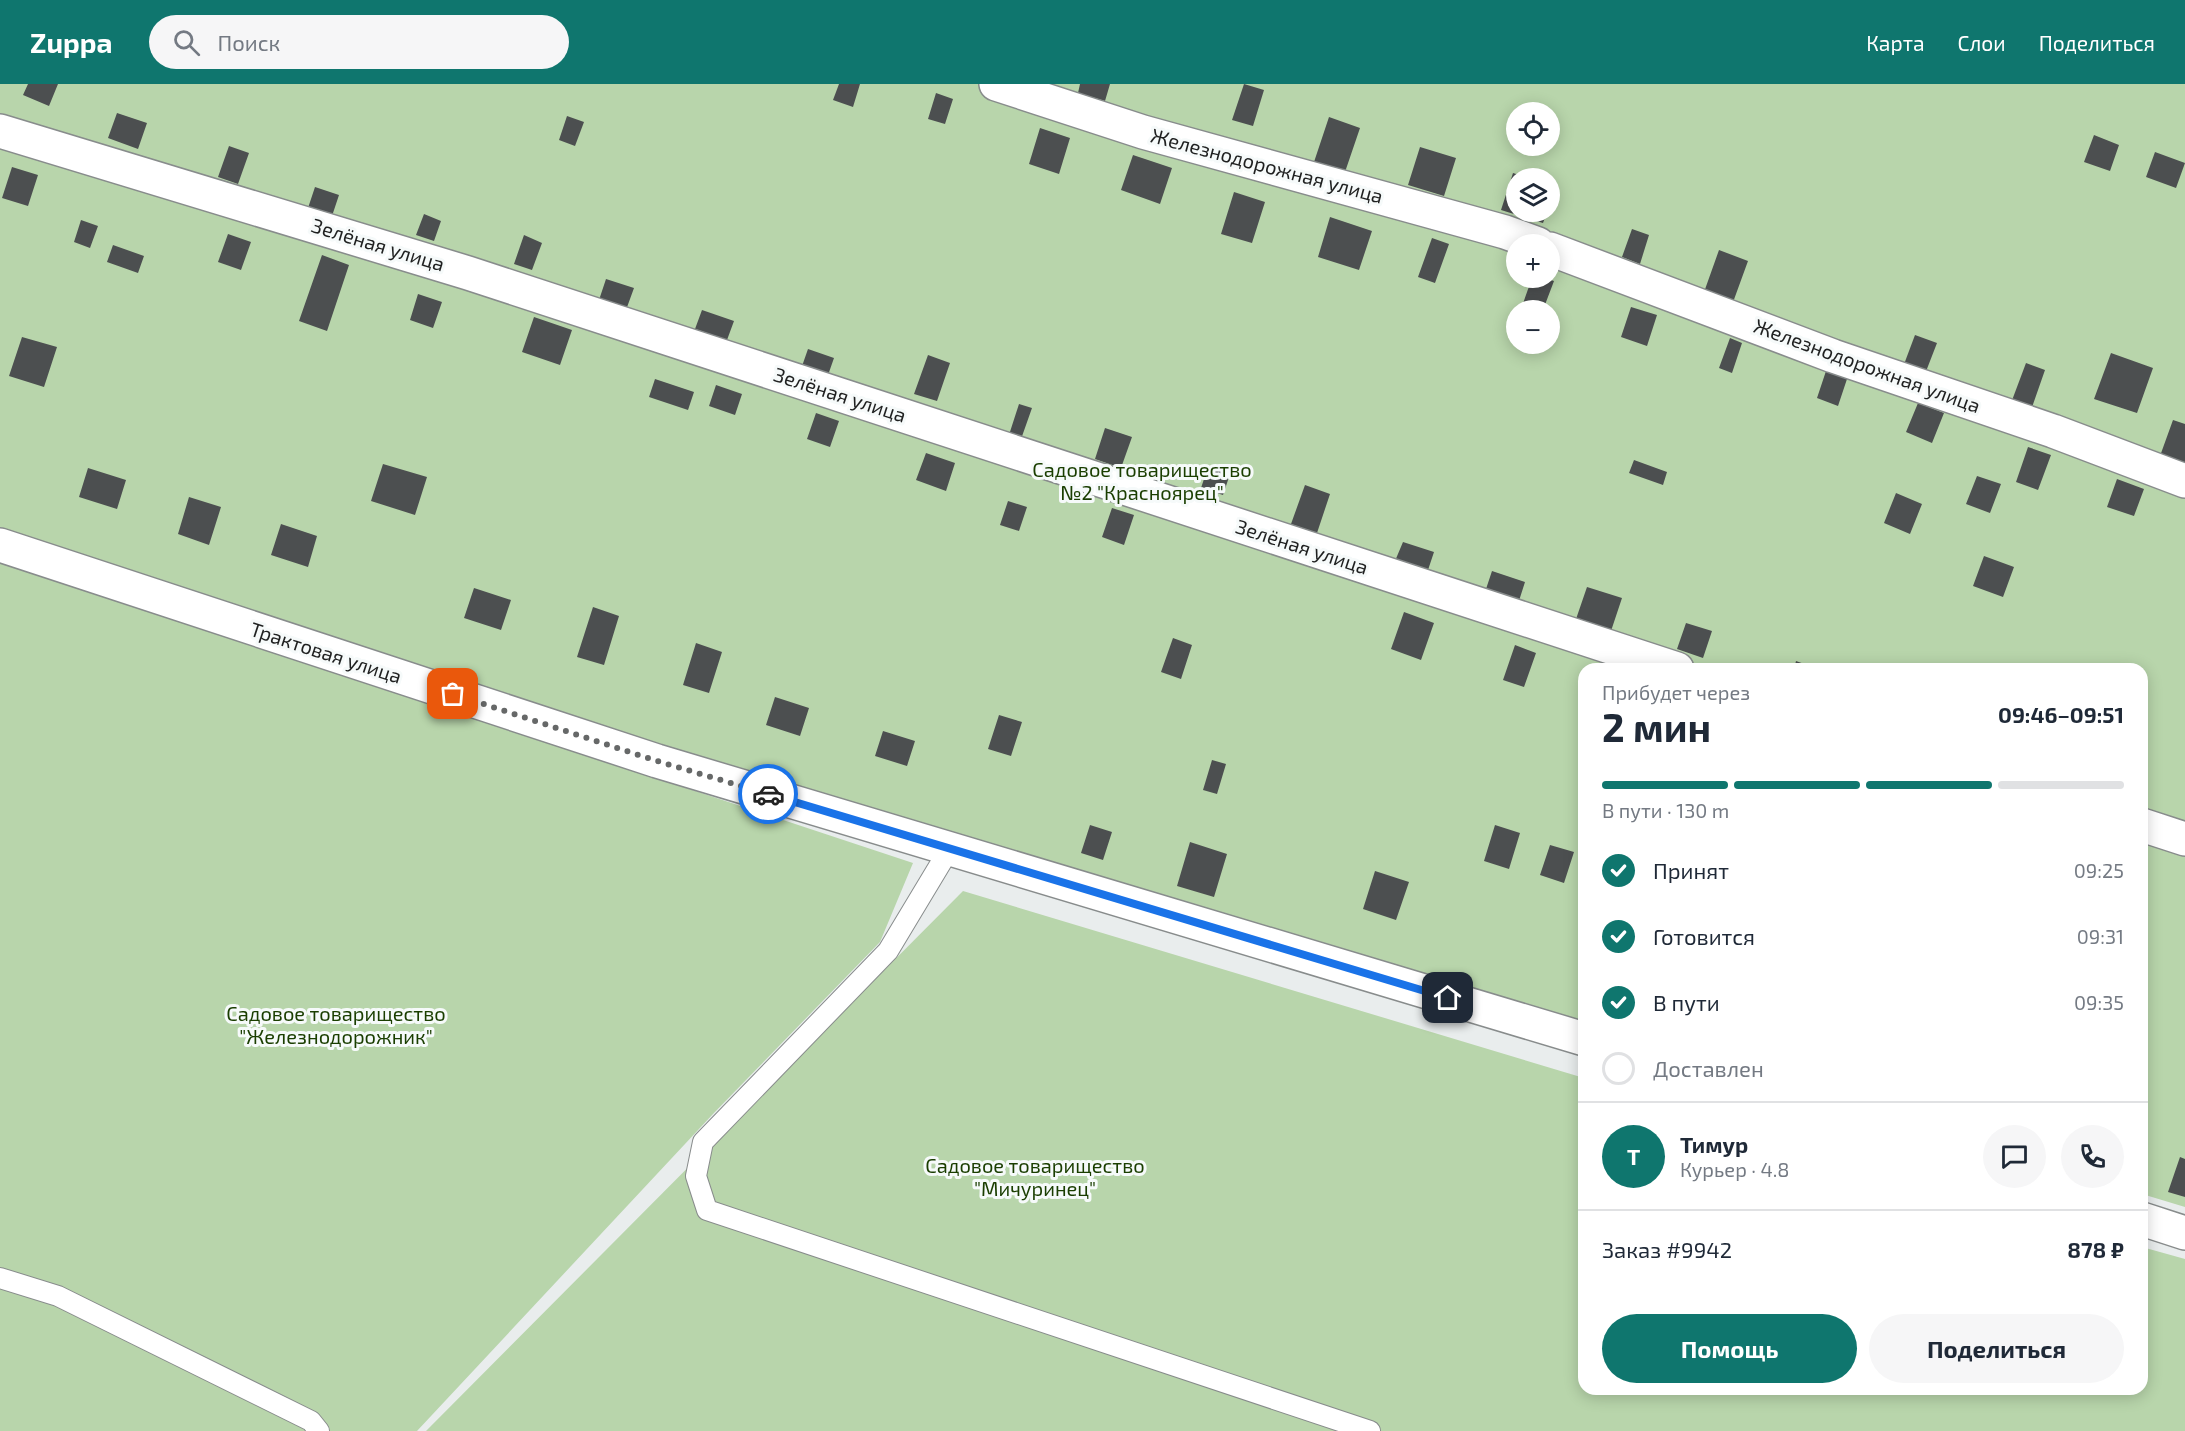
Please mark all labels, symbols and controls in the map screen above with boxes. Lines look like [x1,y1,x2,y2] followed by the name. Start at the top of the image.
[149,15,569,69] search box
[30,25,113,59] text: Zuppa
[170,26,203,59] icon: search
[218,29,280,55] text: Поиск
[1866,30,1925,55] text: Карта
[1958,30,2006,55] text: Слои
[2039,30,2155,55] text: Поделиться
[1506,102,1560,354] map controls
[1506,102,1560,156] button: locate
[1148,122,1386,209] street label: Железнодорожная улица
[1506,168,1560,222] button: layers
[309,212,448,277] street label: Зелёная улица
[1506,234,1560,288] button: +
[1506,300,1560,354] button: −
[1750,313,1984,418] street label: Железнодорожная улица
[771,361,909,428] street label: Зелёная улица
[1032,457,1252,504] park label: Садовое товарищество №2 "Красноярец"
[1233,513,1371,580] street label: Зелёная улица
[247,616,405,689] street label: Трактовая улица
[427,668,478,719] pin
[436,677,469,710] icon: bag
[1602,680,1750,704] text: Прибудет через
[1998,701,2124,727] text: 09:46–09:51
[1602,703,1711,750] text: 2 мин
[738,764,798,824] courier
[752,778,785,811] icon: car
[1602,798,1729,822] text: В пути · 130 m
[1602,854,1635,887] icon: check
[1653,857,1729,883] text: Принят
[2074,858,2124,882] text: 09:25
[1602,920,1635,953] icon: check
[1653,923,1755,949] text: Готовится
[2077,924,2124,948] text: 09:31
[1422,972,1473,1023] pin
[1431,981,1464,1014] icon: home
[1602,986,1635,1019] icon: check
[1653,989,1720,1015] text: В пути
[2074,990,2124,1014] text: 09:35
[226,1001,446,1048] park label: Садовое товарищество "Железнодорожник"
[1653,1055,1764,1081] text: Доставлен
[1983,1125,2046,1188] button: chat
[2061,1125,2124,1188] button: phone
[1680,1131,1748,1157] text: Тимур
[1627,1143,1640,1169] text: Т
[925,1153,1145,1201] park label: Садовое товарищество "Мичуринец"
[1680,1157,1789,1181] text: Курьер · 4.8
[1602,1236,1732,1262] text: Заказ #9942
[2067,1236,2124,1262] text: 878 ₽
[1602,1314,1857,1383] button: Помощь
[1869,1314,2124,1383] button: Поделиться

